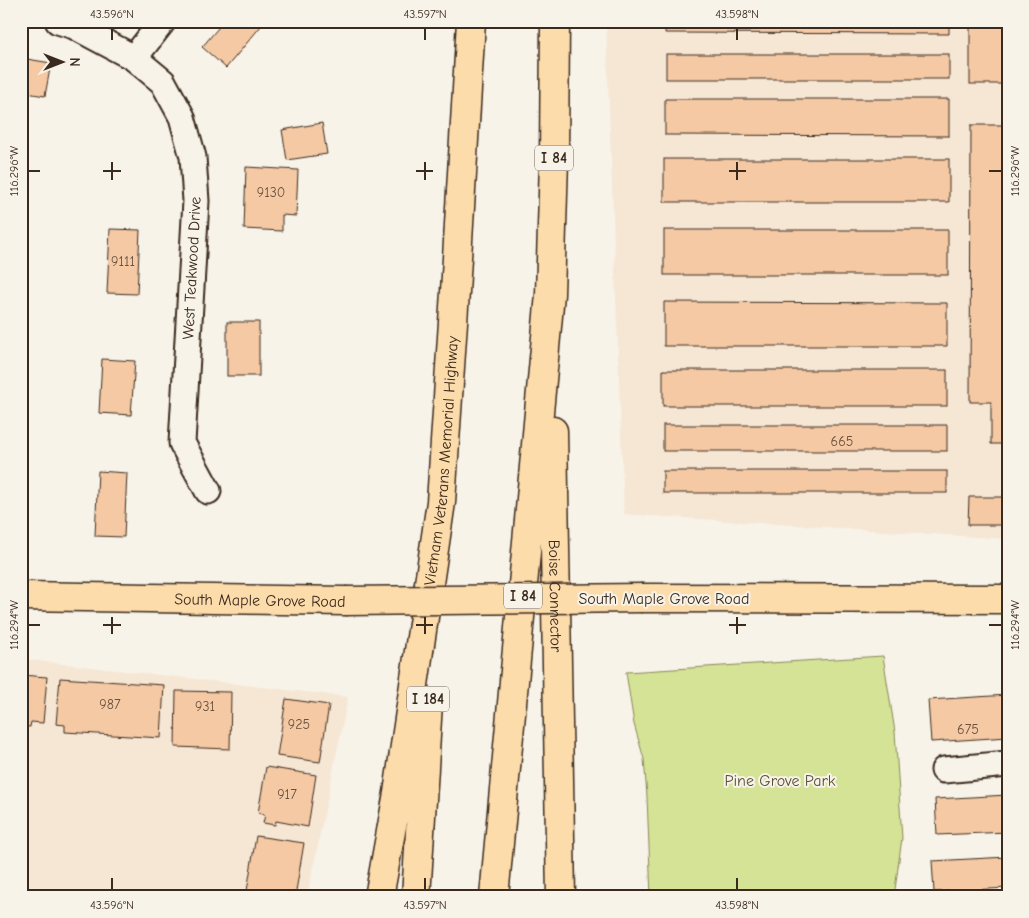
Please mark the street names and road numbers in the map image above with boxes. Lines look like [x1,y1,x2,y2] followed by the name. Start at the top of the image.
[535,146,573,170] road number: I 84
[179,196,205,340] street label: West Teakwood Drive
[421,334,462,587] street label: Vietnam Veterans Memorial Highway
[545,539,565,653] street label: Boise Connector
[504,584,542,608] road number: I 84
[174,590,346,611] street label: South Maple Grove Road
[578,590,750,608] street label: South Maple Grove Road
[407,686,449,712] road number: I 184

